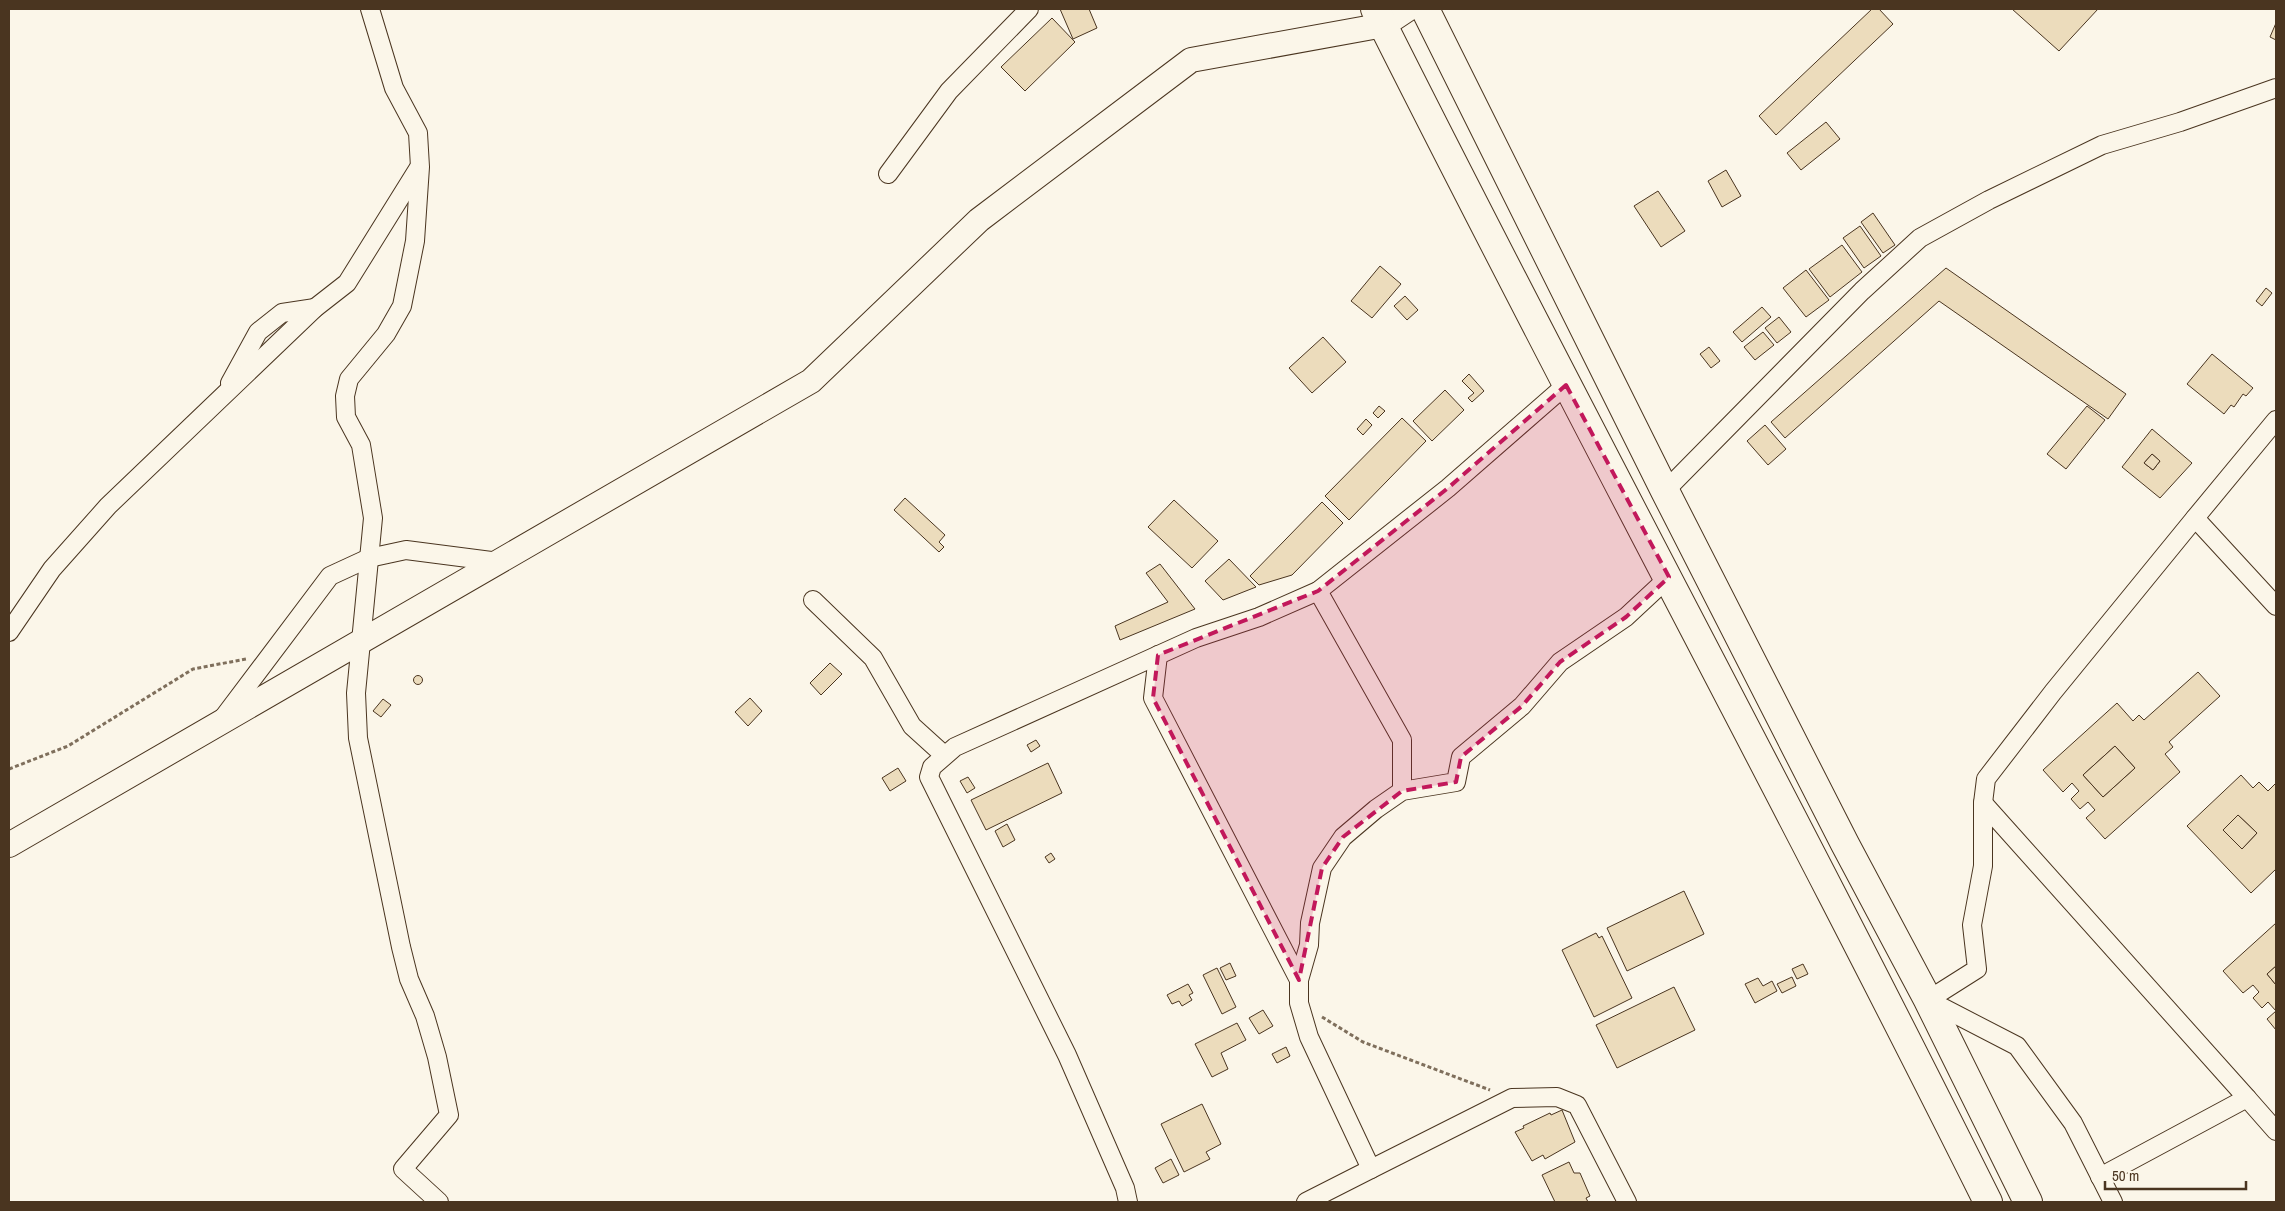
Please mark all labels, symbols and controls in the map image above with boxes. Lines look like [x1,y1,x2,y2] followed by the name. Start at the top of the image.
[2105,1158,2246,1190] scale bar
[2112,1165,2139,1186] text: 50 m

